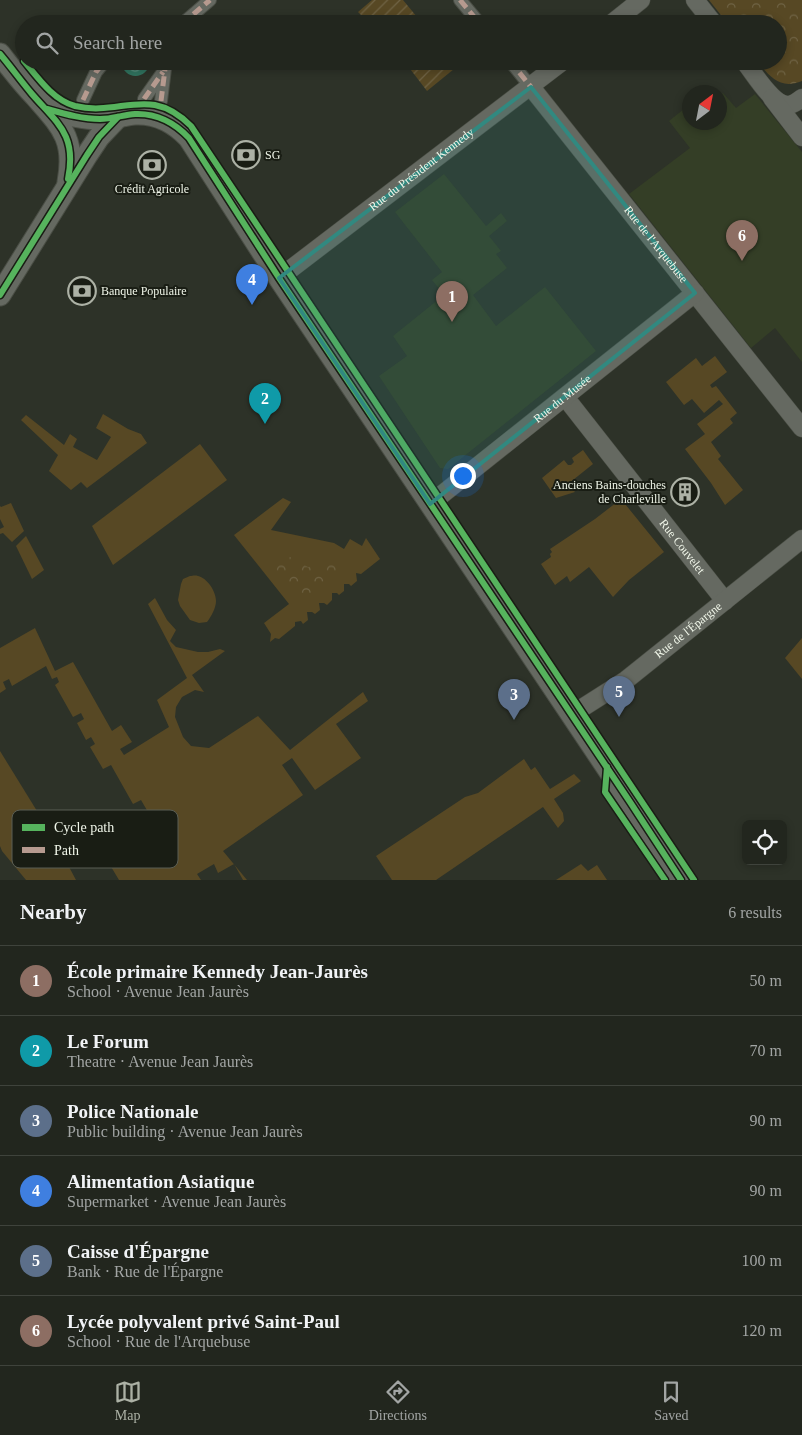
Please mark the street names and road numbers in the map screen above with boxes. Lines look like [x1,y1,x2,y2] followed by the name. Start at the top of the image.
[366,125,476,214] street label: Rue du Président Kennedy
[621,203,691,286] street label: Rue de l'Arquebuse
[531,372,594,426] street label: Rue du Musée
[656,516,708,577] street label: Rue Couvelet
[652,599,725,661] street label: Rue de l'Épargne

